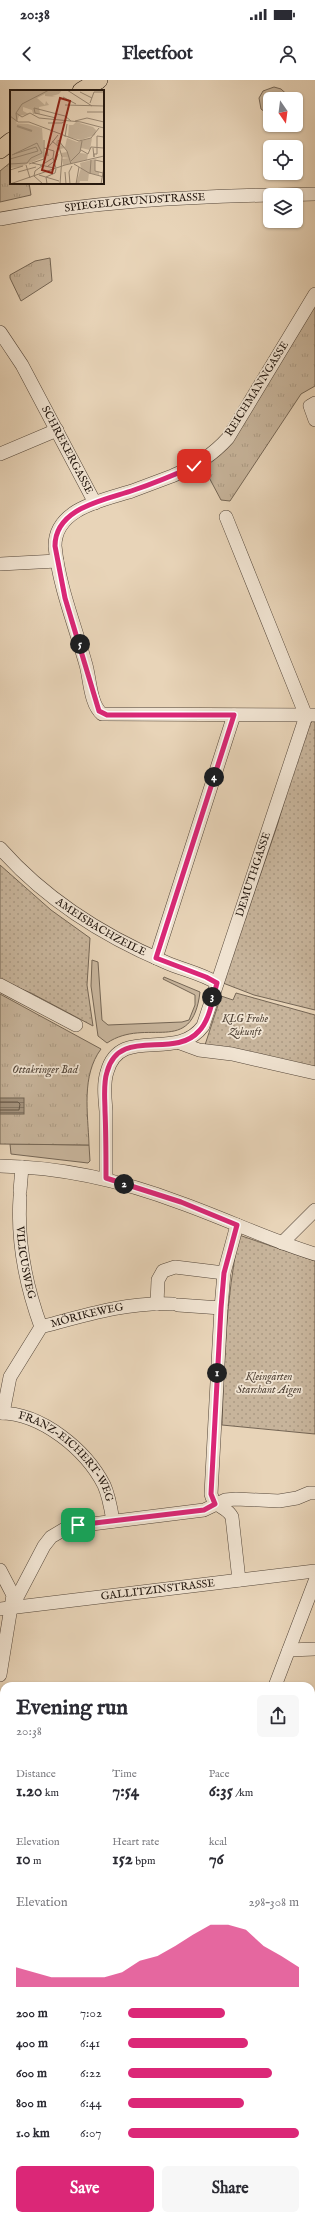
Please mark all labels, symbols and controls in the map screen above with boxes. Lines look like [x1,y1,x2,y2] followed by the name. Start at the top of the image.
[20,5,50,24] text: 20:38
[16,43,38,65] icon: back
[122,43,193,66] text: Fleetfoot
[277,43,299,65] icon: person
[10,90,104,184] inset map
[263,92,303,132] north arrow
[263,92,303,228] map controls
[263,140,303,180] button: locate
[263,188,303,228] button: layers
[64,190,206,216] street label: SPIEGELGRUNDSTRASSE
[222,339,292,439] street label: REICHMANNGASSE
[38,404,96,497] street label: SCHREKERGASSE
[177,449,211,483] pin
[183,455,205,477] icon: check
[70,634,90,654] pin: 5
[78,637,82,651] text: 5
[204,767,224,787] pin: 4
[211,770,217,784] text: 4
[233,830,274,919] street label: DEMUTHGASSE
[52,894,149,960] street label: AMEISBACHZEILE
[202,987,222,1007] pin: 3
[210,990,214,1004] text: 3
[221,1012,268,1040] park label: KLG Frohe Zukunft
[12,1063,79,1078] park label: Ottakringer Bad
[114,1174,134,1194] pin: 2
[121,1177,127,1191] text: 2
[13,1225,39,1301] street label: VILICUSWEG
[49,1300,125,1331] street label: MÖRIKEWEG
[207,1363,227,1383] pin: 1
[215,1366,219,1380] text: 1
[236,1370,302,1398] park label: Kleingärten Starchant Aigen
[17,1408,116,1503] street label: FRANZ-EICHERT-WEG
[61,1508,95,1542] pin
[67,1514,89,1536] icon: arrive
[100,1576,216,1604] street label: GALLITZINSTRASSE
[16,1694,128,1722] text: Evening run
[257,1695,299,1737] button: share
[16,1723,42,1740] text: 20:38
[16,1767,56,1781] text: Distance
[112,1767,137,1781] text: Time
[209,1767,229,1781] text: Pace
[16,1781,42,1802] text: 1.20
[112,1781,139,1802] text: 7:54
[209,1781,233,1802] text: 6:35
[42,1786,59,1800] text: km
[233,1786,253,1800] text: /km
[16,1835,60,1849] text: Elevation
[112,1835,159,1849] text: Heart rate
[209,1835,227,1849] text: kcal
[16,1849,31,1870] text: 10
[112,1849,133,1870] text: 152
[209,1849,224,1870] text: 76
[31,1854,42,1868] text: m
[133,1854,155,1868] text: bpm
[16,1894,68,1911] text: Elevation
[249,1894,299,1911] text: 298–308 m
[16,2005,48,2022] text: 200 m
[80,2005,102,2022] text: 7:02
[16,2035,48,2052] text: 400 m
[80,2035,100,2052] text: 6:41
[16,2065,47,2082] text: 600 m
[80,2065,101,2082] text: 6:22
[16,2095,47,2112] text: 800 m
[80,2095,102,2112] text: 6:44
[16,2125,50,2142] text: 1.0 km
[80,2125,101,2142] text: 6:07
[16,2166,154,2212] button: Save
[162,2166,299,2212] button: Share

